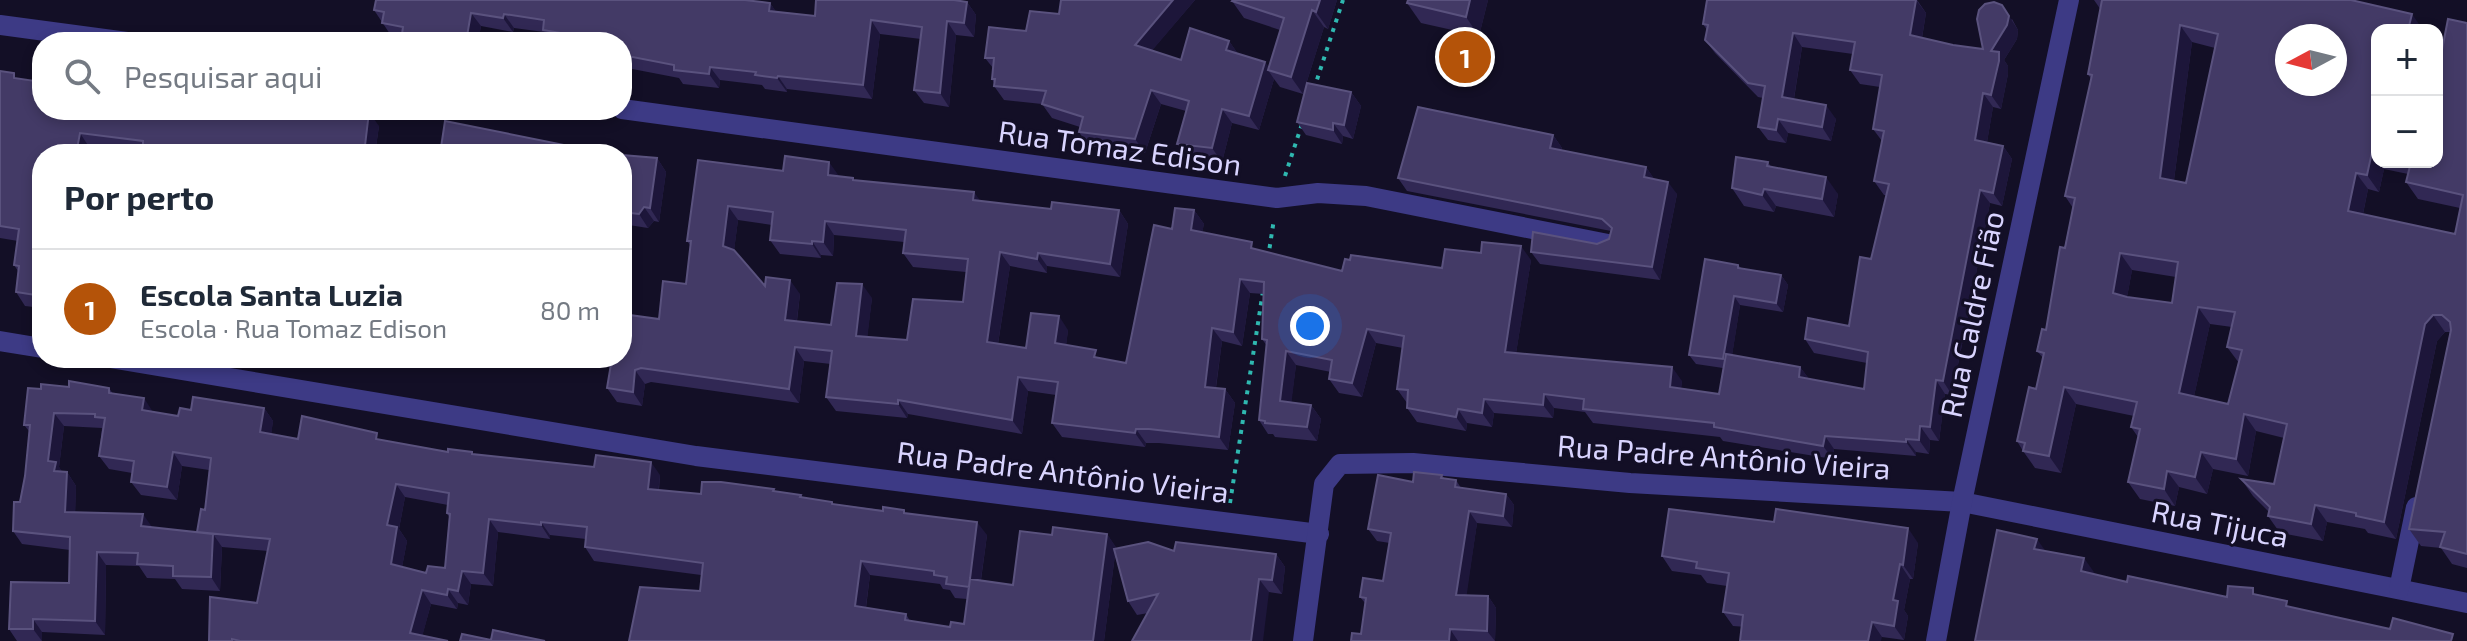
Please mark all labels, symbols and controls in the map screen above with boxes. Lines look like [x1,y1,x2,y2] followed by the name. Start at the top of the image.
[2275,24,2347,96] north arrow
[2371,24,2443,168] map controls
[2371,24,2443,96] button: +
[1439,27,1491,87] pin: 1
[32,32,632,120] search box
[60,54,104,98] icon: search
[124,58,322,94] text: Pesquisar aqui
[2371,96,2443,168] button: −
[996,112,1244,182] street label: Rua Tomaz Edison
[64,176,214,217] text: Por perto
[1932,208,2010,420] street label: Rua Caldre Fião
[140,276,403,312] text: Escola Santa Luzia
[84,294,96,325] text: 1
[540,294,600,325] text: 80 m
[1290,306,1330,346] your location
[140,312,447,343] text: Escola · Rua Tomaz Edison
[1556,426,1892,486] street label: Rua Padre Antônio Vieira
[895,433,1231,509] street label: Rua Padre Antônio Vieira
[2148,492,2292,554] street label: Rua Tijuca

